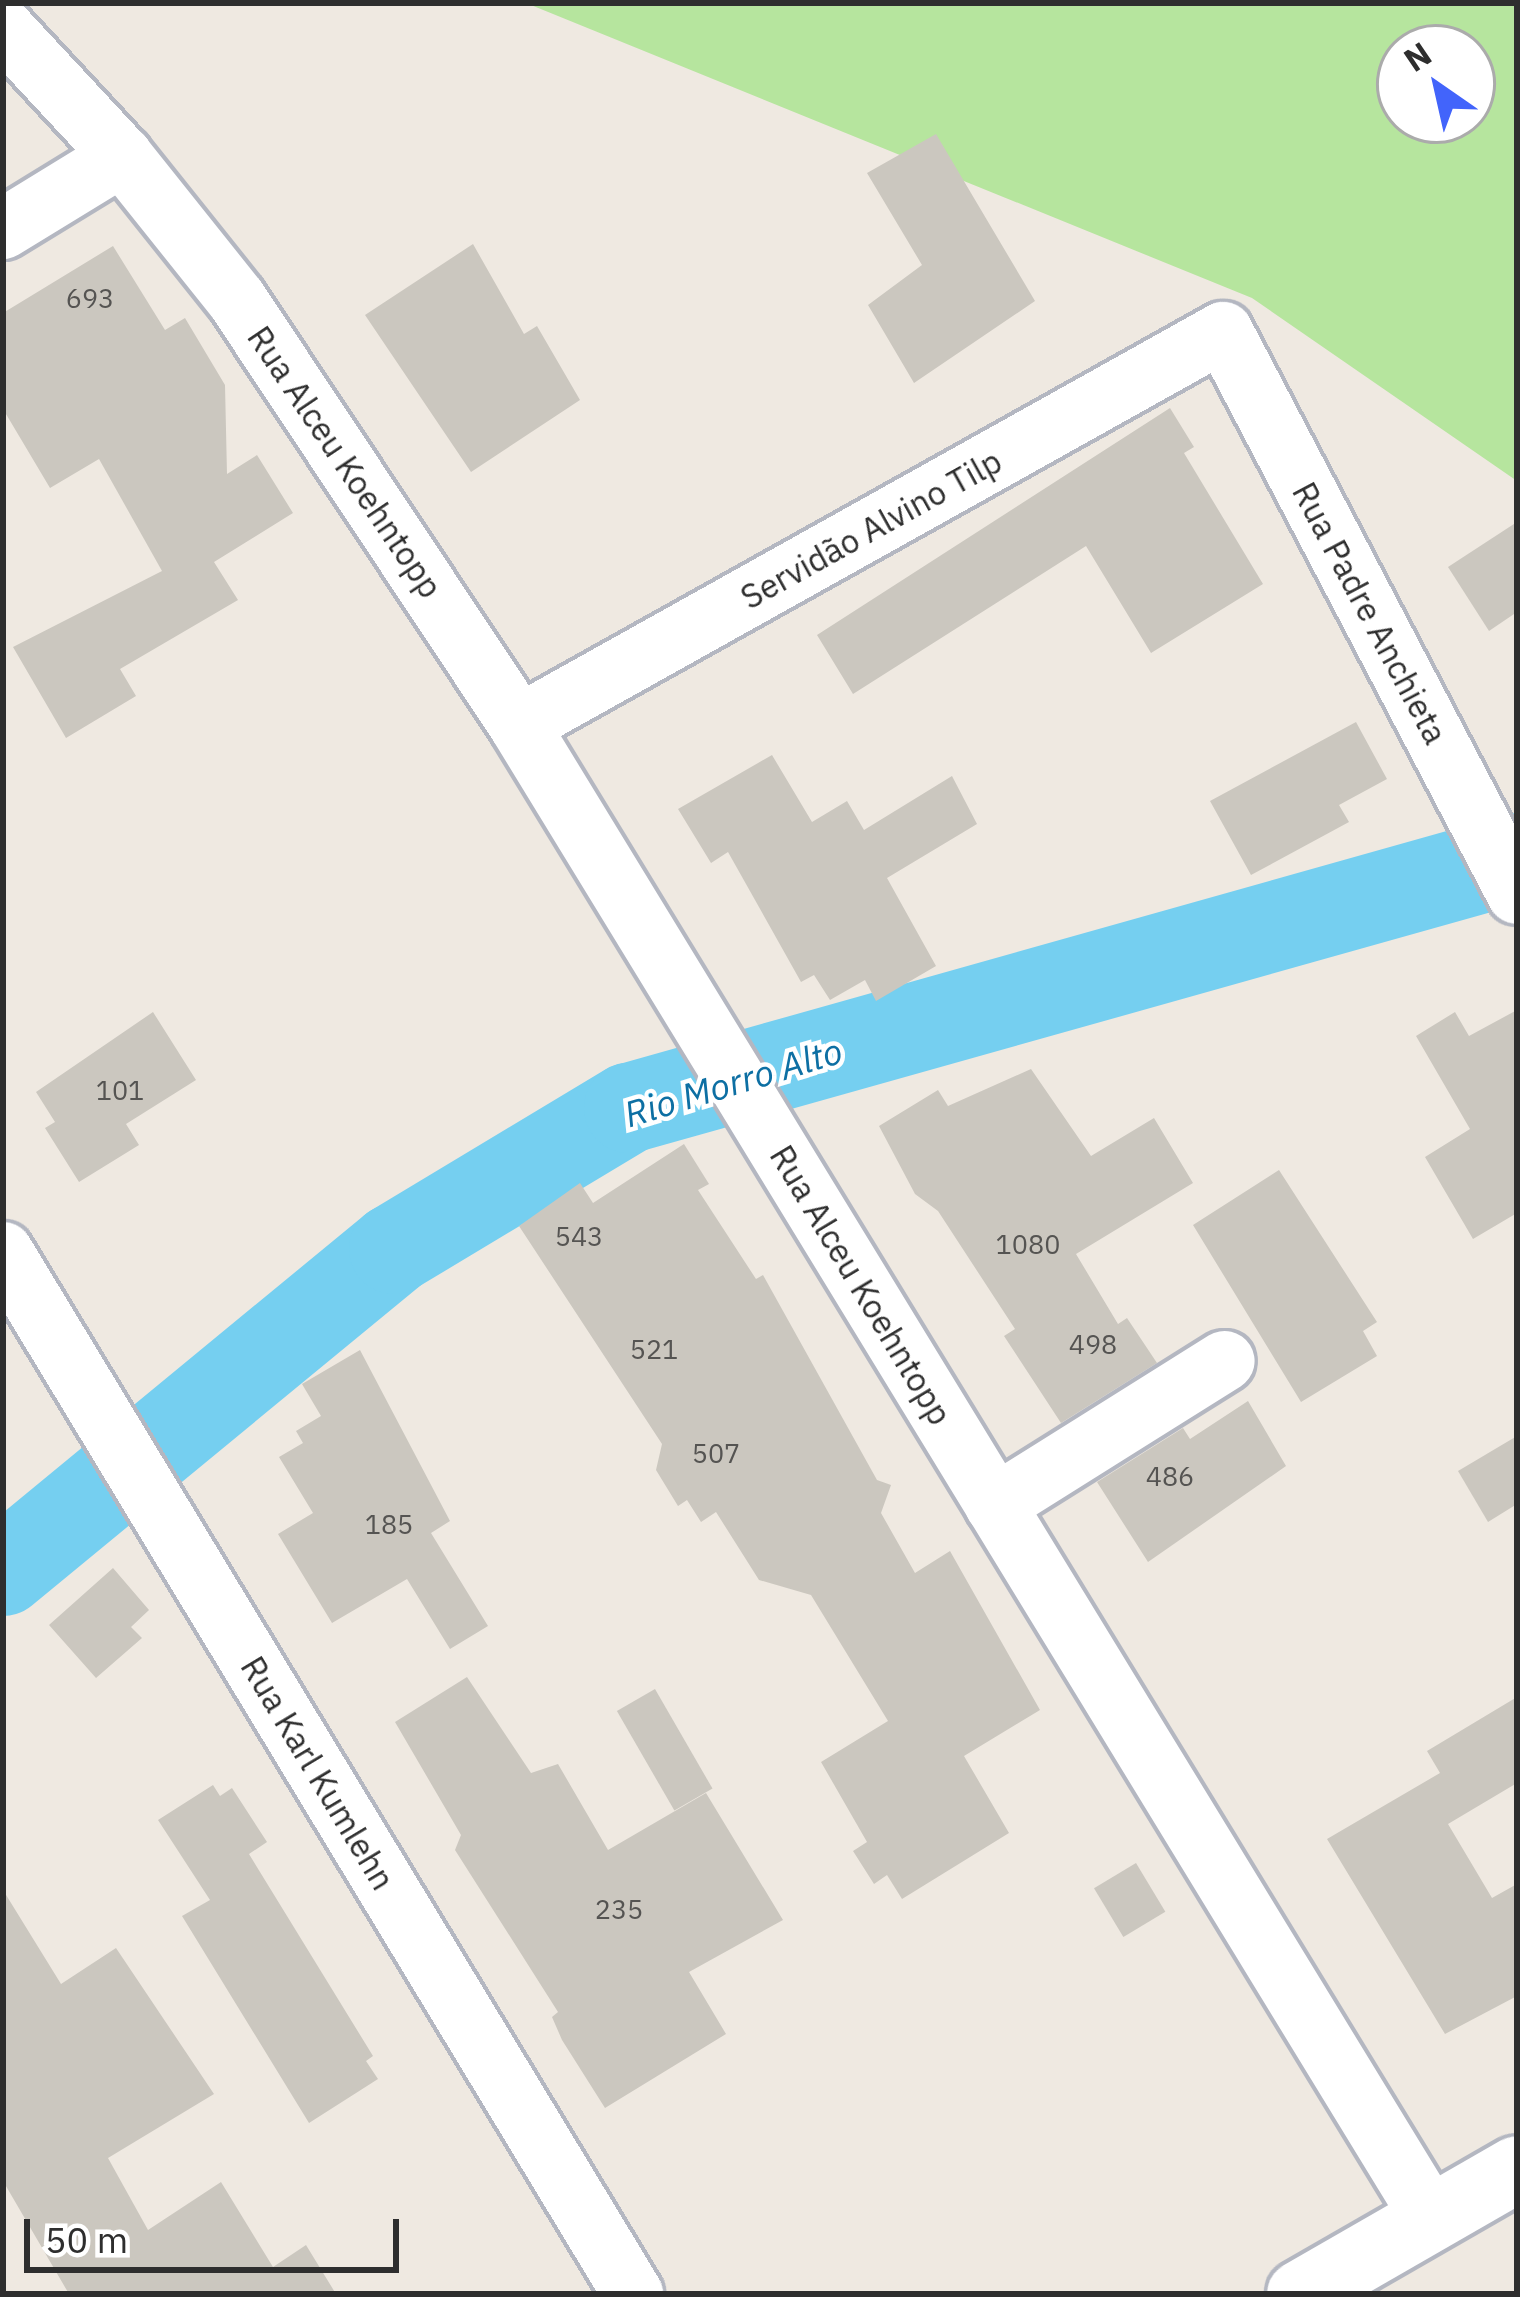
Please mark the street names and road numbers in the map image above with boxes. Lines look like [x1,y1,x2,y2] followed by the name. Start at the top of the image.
[239,319,451,605] street label: Rua Alceu Koehntopp
[734,441,1008,617] street label: Servidão Alvino Tilp
[1284,476,1456,750] street label: Rua Padre Anchieta
[762,1138,960,1432] street label: Rua Alceu Koehntopp
[233,1649,403,1897] street label: Rua Karl Kumlehn

